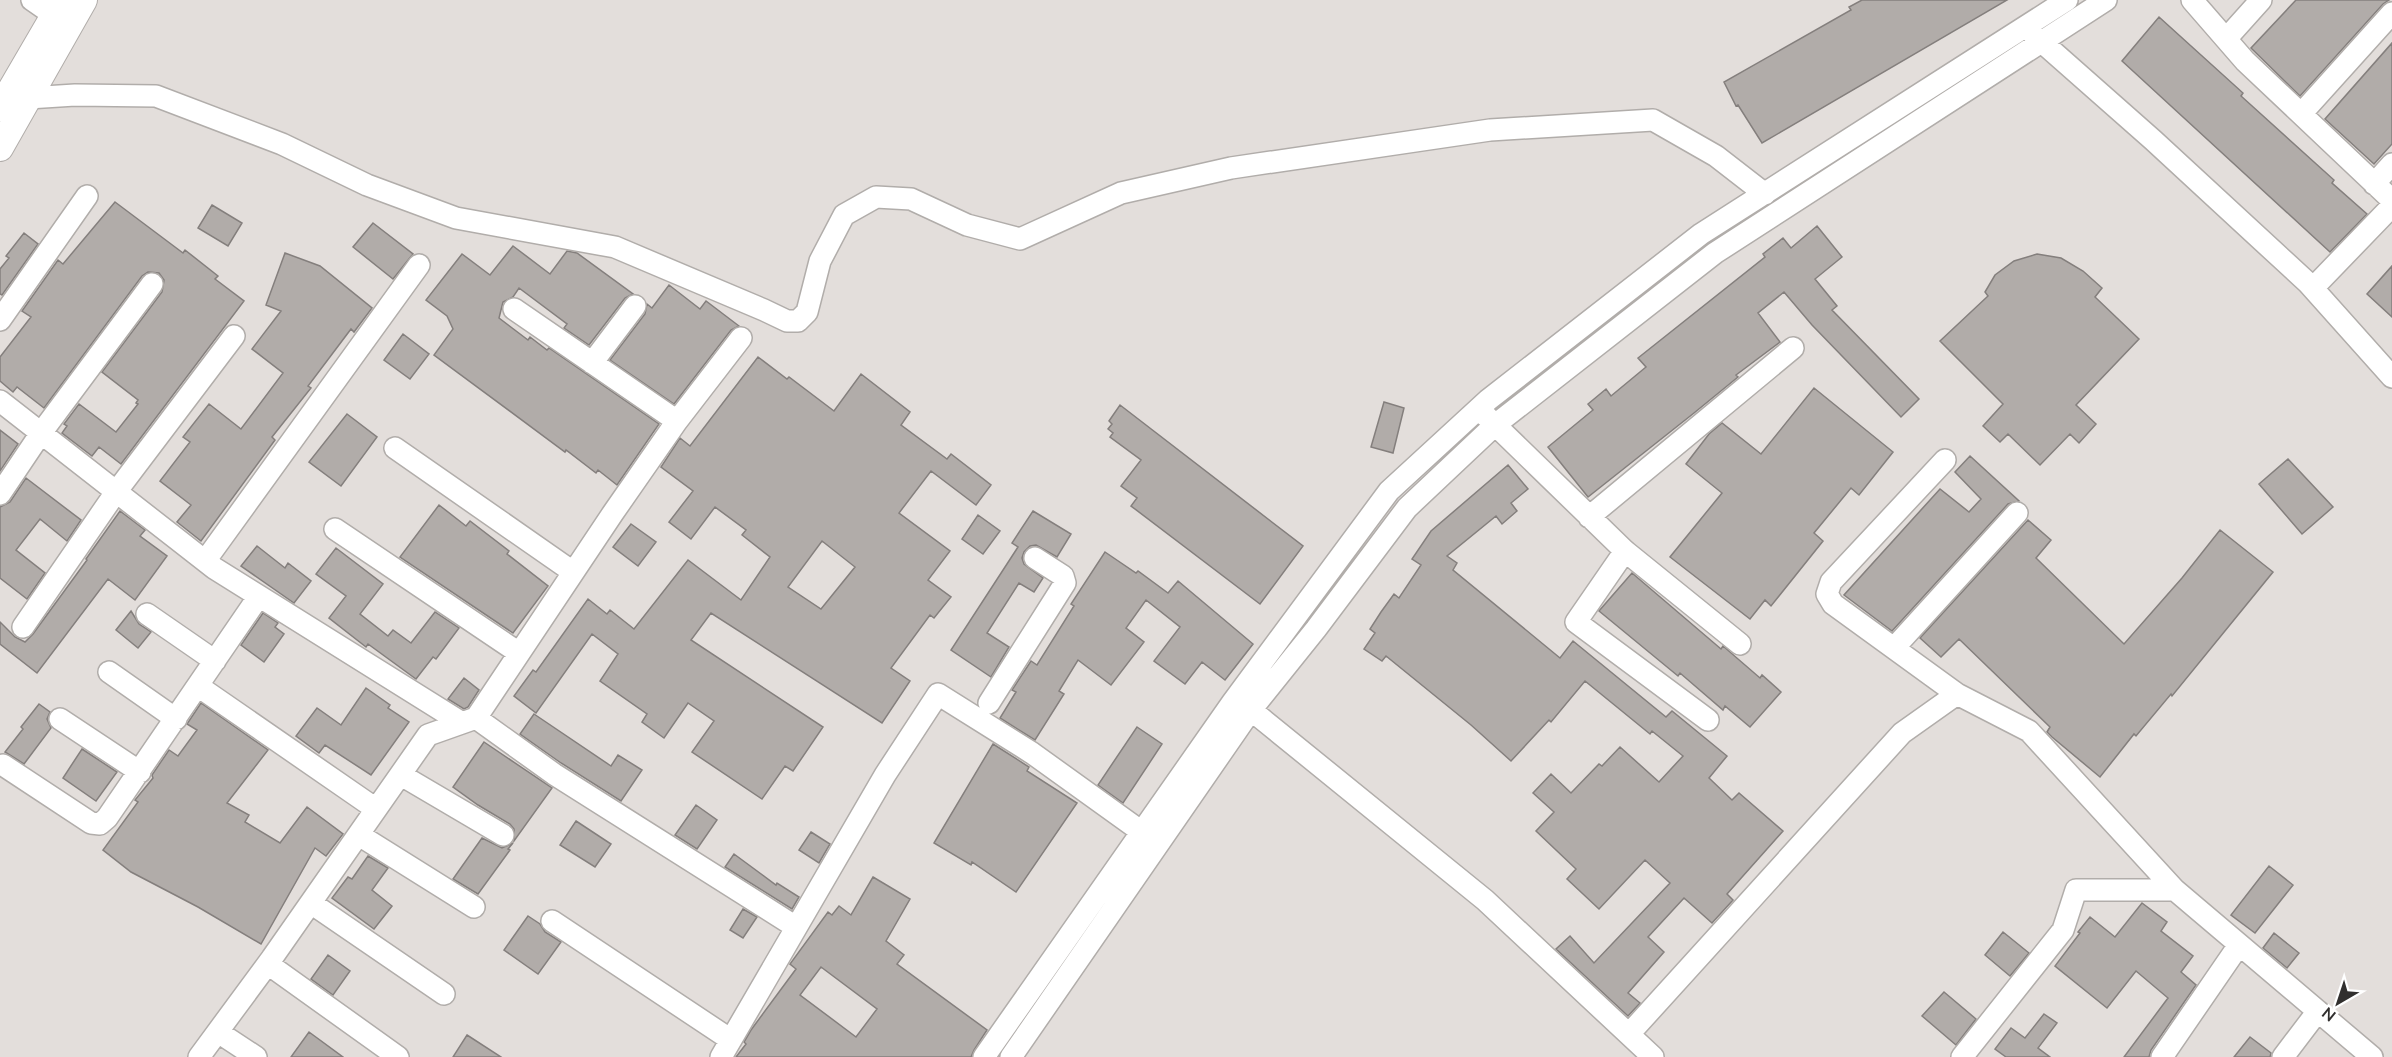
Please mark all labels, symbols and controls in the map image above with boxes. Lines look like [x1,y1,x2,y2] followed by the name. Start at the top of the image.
[2308,973,2368,1033] north arrow
[2318,1002,2341,1026] text: N

